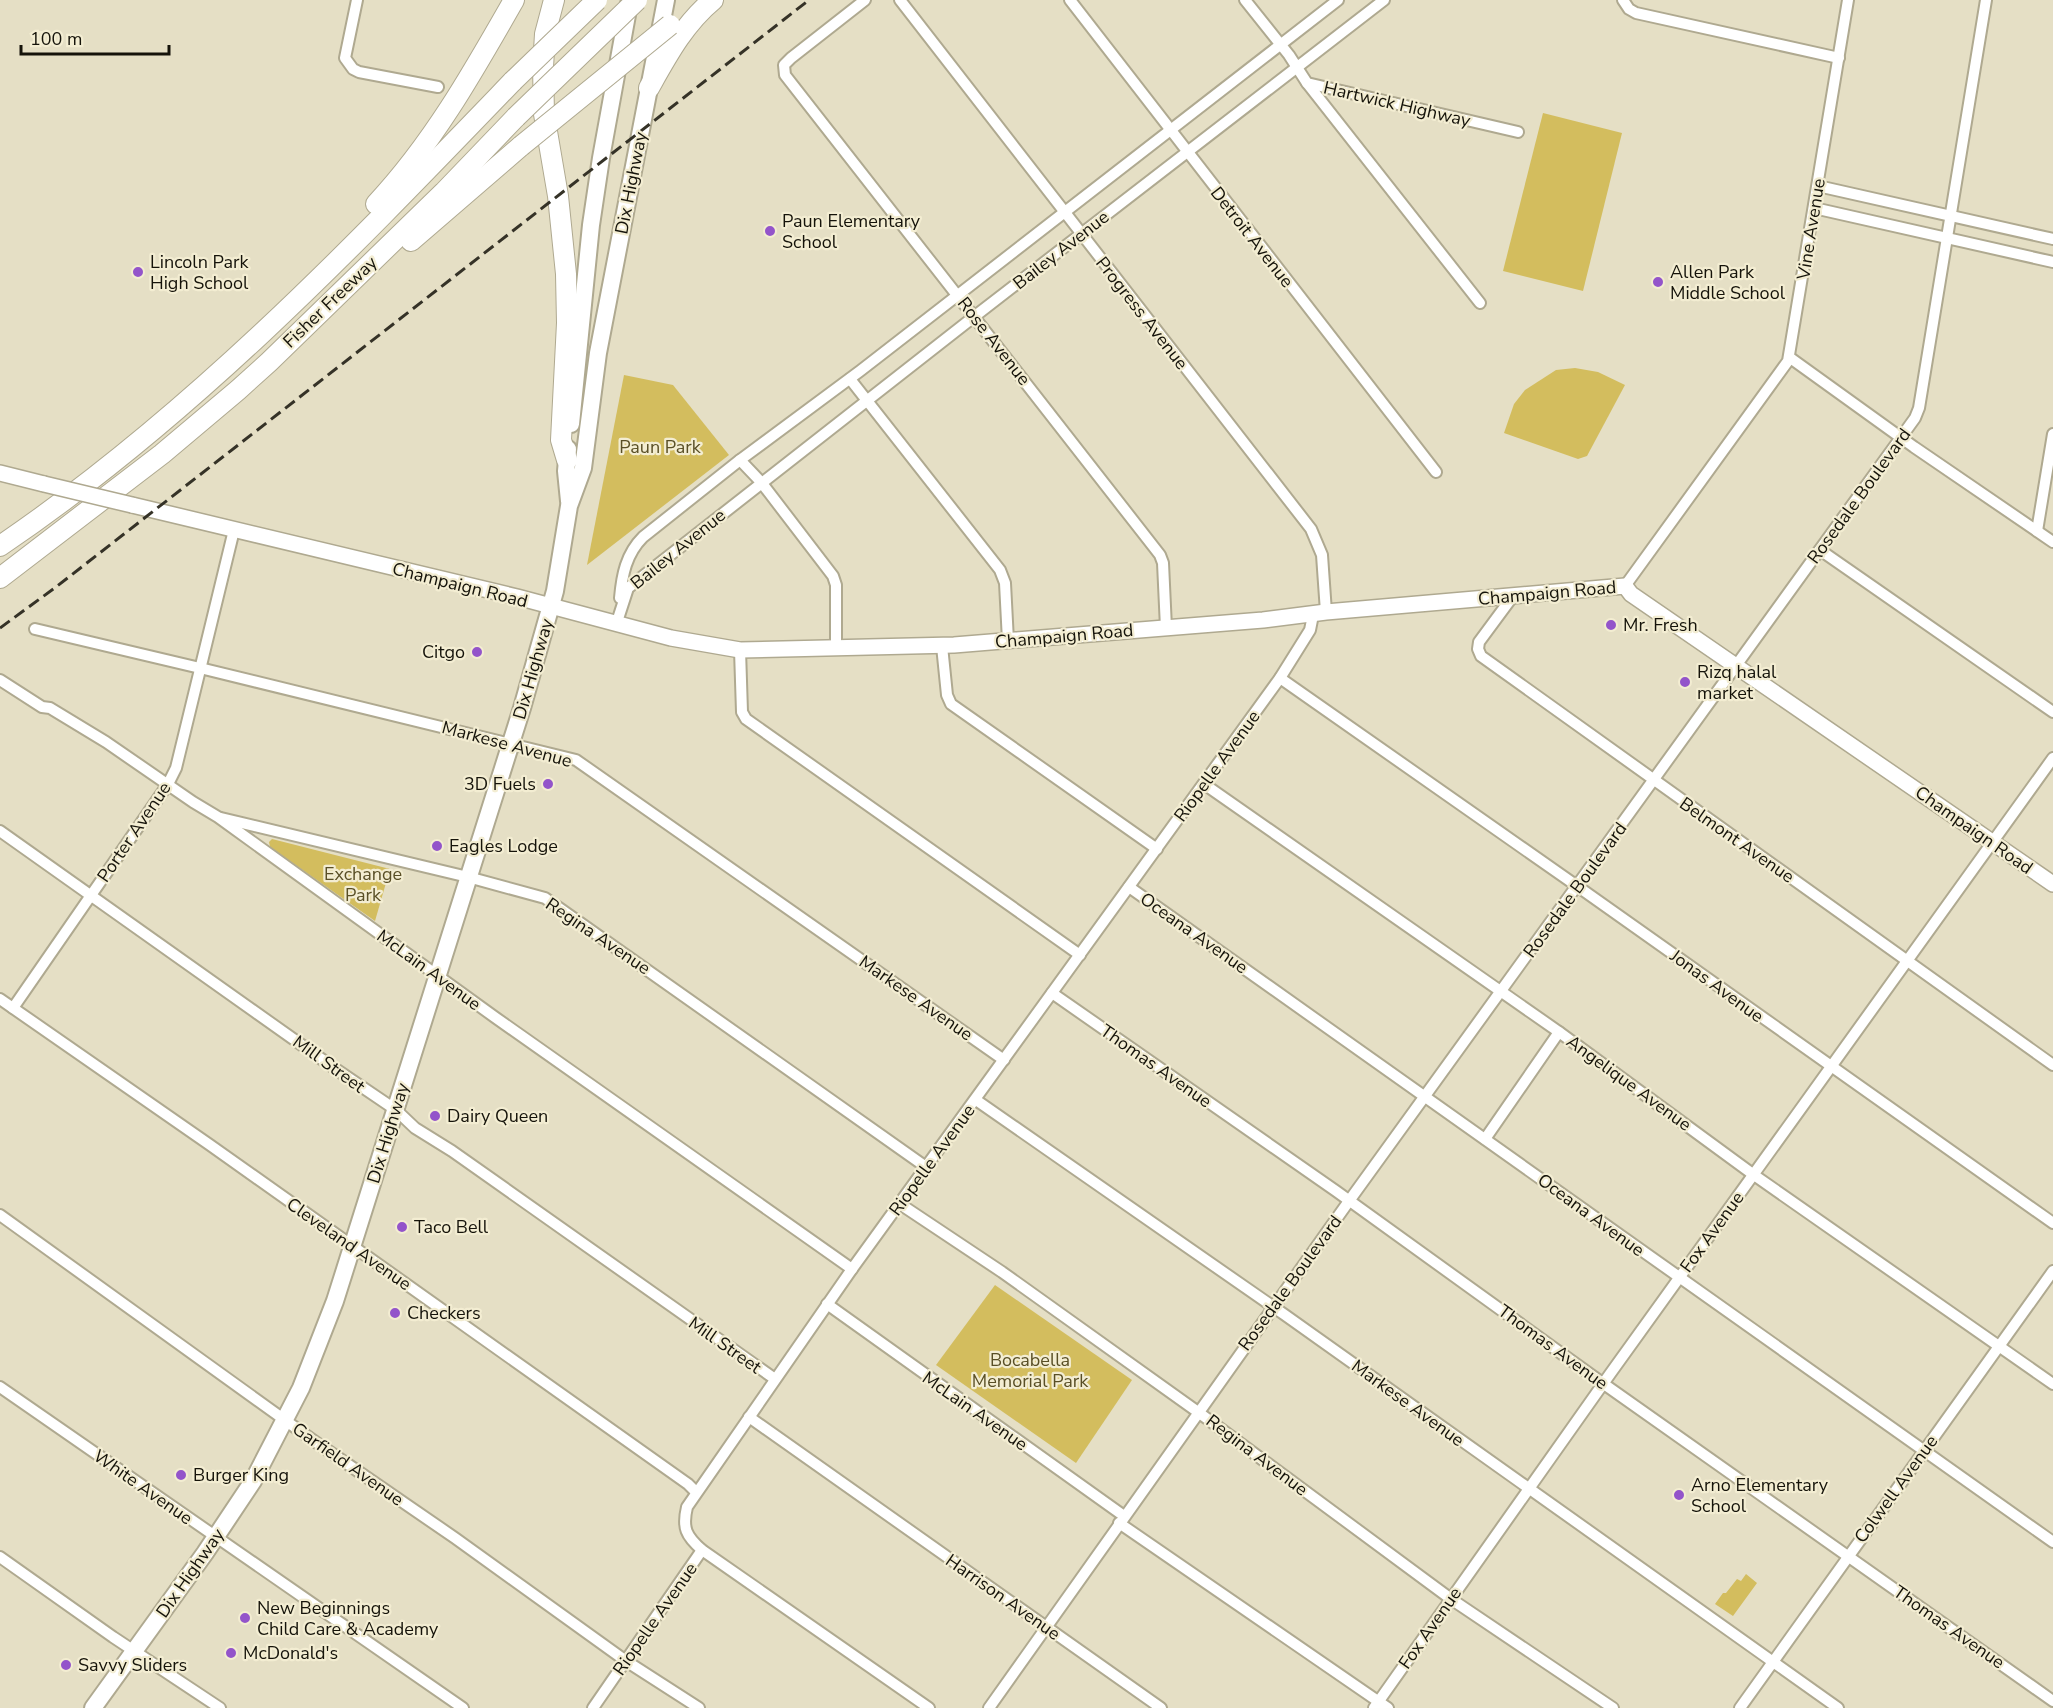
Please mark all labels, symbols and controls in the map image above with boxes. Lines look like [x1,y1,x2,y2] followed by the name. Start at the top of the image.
[21,18,170,56] scale bar
[30,27,82,51] text: 100 m
[1321,75,1474,133] street label: Hartwick Highway
[609,129,653,236] street label: Dix Highway
[1791,177,1831,282] street label: Vine Avenue
[1205,182,1299,292] street label: Detroit Avenue
[1008,205,1114,295] street label: Bailey Avenue
[782,209,921,254] place label: Paun Elementary School
[763,224,777,238] marker: Paun Elementary School
[150,250,249,295] place label: Lincoln Park High School
[278,250,383,353] street label: Fisher Freeway
[1090,252,1194,374] street label: Progress Avenue
[1670,260,1786,305] place label: Allen Park Middle School
[131,265,145,279] marker: Lincoln Park High School
[1651,275,1665,289] marker: Allen Park Middle School
[952,292,1036,390] street label: Rose Avenue
[1802,423,1916,569] street label: Rosedale Boulevard
[619,435,702,459] park label: Paun Park
[625,503,731,595] street label: Bailey Avenue
[390,557,530,613] street label: Champaign Road
[1477,575,1617,611] street label: Champaign Road
[1623,613,1698,637] place label: Mr. Fresh
[507,615,559,722] street label: Dix Highway
[994,618,1134,654] street label: Champaign Road
[1604,618,1618,632] marker: Mr. Fresh
[422,640,465,664] place label: Citgo
[470,645,484,659] marker: Citgo
[1697,660,1777,705] place label: Rizq halal market
[1678,675,1692,689] marker: Rizq halal market
[1168,705,1266,827] street label: Riopelle Avenue
[439,715,575,773] street label: Markese Avenue
[464,772,536,796] place label: 3D Fuels
[92,777,176,887] street label: Porter Avenue
[541,777,555,791] marker: 3D Fuels
[1910,780,2038,880] street label: Champaign Road
[1675,791,1799,889] street label: Belmont Avenue
[1518,817,1632,963] street label: Rosedale Boulevard
[449,834,558,858] place label: Eagles Lodge
[430,839,444,853] marker: Eagles Lodge
[324,862,402,907] park label: Exchange Park
[1135,887,1253,979] street label: Oceana Avenue
[541,892,655,980] street label: Regina Avenue
[372,924,486,1016] street label: McLain Avenue
[1665,943,1769,1028] street label: Jonas Avenue
[854,950,978,1046] street label: Markese Avenue
[1096,1019,1216,1113] street label: Thomas Avenue
[1562,1029,1696,1137] street label: Angelique Avenue
[288,1030,371,1099] street label: Mill Street
[361,1079,415,1186] street label: Dix Highway
[883,1099,981,1221] street label: Riopelle Avenue
[447,1104,548,1128] place label: Dairy Queen
[428,1109,442,1123] marker: Dairy Queen
[1533,1168,1649,1262] street label: Oceana Avenue
[1674,1187,1750,1277] street label: Fox Avenue
[282,1192,416,1296] street label: Cleveland Avenue
[1233,1210,1347,1356] street label: Rosedale Boulevard
[414,1215,489,1239] place label: Taco Bell
[395,1220,409,1234] marker: Taco Bell
[1493,1299,1613,1395] street label: Thomas Avenue
[407,1301,481,1325] place label: Checkers
[388,1306,402,1320] marker: Checkers
[684,1311,767,1379] street label: Mill Street
[972,1348,1089,1393] park label: Bocabella Memorial Park
[1347,1354,1469,1452] street label: Markese Avenue
[918,1366,1032,1456] street label: McLain Avenue
[1201,1409,1313,1501] street label: Regina Avenue
[288,1417,408,1511] street label: Garfield Avenue
[1849,1430,1943,1548] street label: Colwell Avenue
[89,1444,197,1530] street label: White Avenue
[193,1463,289,1487] place label: Burger King
[174,1468,188,1482] marker: Burger King
[1691,1473,1829,1518] place label: Arno Elementary School
[1672,1488,1686,1502] marker: Arno Elementary School
[150,1523,230,1622] street label: Dix Highway
[941,1548,1065,1646] street label: Harrison Avenue
[607,1558,703,1680] street label: Riopelle Avenue
[1889,1580,2009,1674] street label: Thomas Avenue
[1393,1582,1467,1674] street label: Fox Avenue
[257,1596,439,1641] place label: New Beginnings Child Care & Academy
[238,1611,252,1625] marker: New Beginnings Child Care & Academy
[243,1641,338,1665] place label: McDonald's
[224,1646,238,1660] marker: McDonald's
[78,1653,187,1677] place label: Savvy Sliders
[59,1658,73,1672] marker: Savvy Sliders

